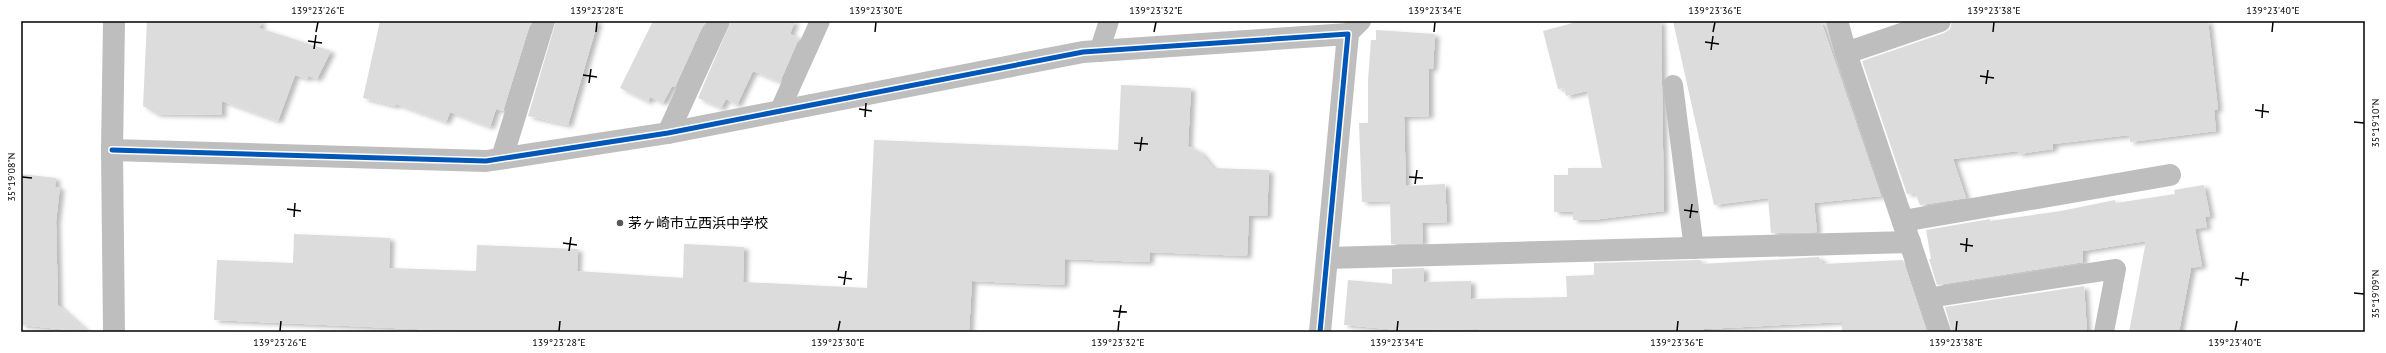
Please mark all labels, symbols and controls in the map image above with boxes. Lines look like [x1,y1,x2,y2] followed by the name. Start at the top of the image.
[291,4,345,17] text: 139°23'26"E
[570,4,624,17] text: 139°23'28"E
[849,4,903,17] text: 139°23'30"E
[1129,4,1183,17] text: 139°23'32"E
[1408,4,1462,17] text: 139°23'34"E
[1688,4,1742,17] text: 139°23'36"E
[1967,4,2021,17] text: 139°23'38"E
[2246,4,2300,17] text: 139°23'40"E
[2369,98,2382,148] text: 35°19'10"N
[5,152,18,202] text: 35°19'08"N
[628,214,768,232] place label: 茅ヶ崎市立西浜中学校
[615,218,625,228] marker: 茅ヶ崎市立西浜中学校
[2369,269,2382,319] text: 35°19'09"N
[253,336,307,349] text: 139°23'26"E
[532,336,586,349] text: 139°23'28"E
[811,336,865,349] text: 139°23'30"E
[1091,336,1145,349] text: 139°23'32"E
[1370,336,1424,349] text: 139°23'34"E
[1650,336,1704,349] text: 139°23'36"E
[1929,336,1983,349] text: 139°23'38"E
[2208,336,2262,349] text: 139°23'40"E

